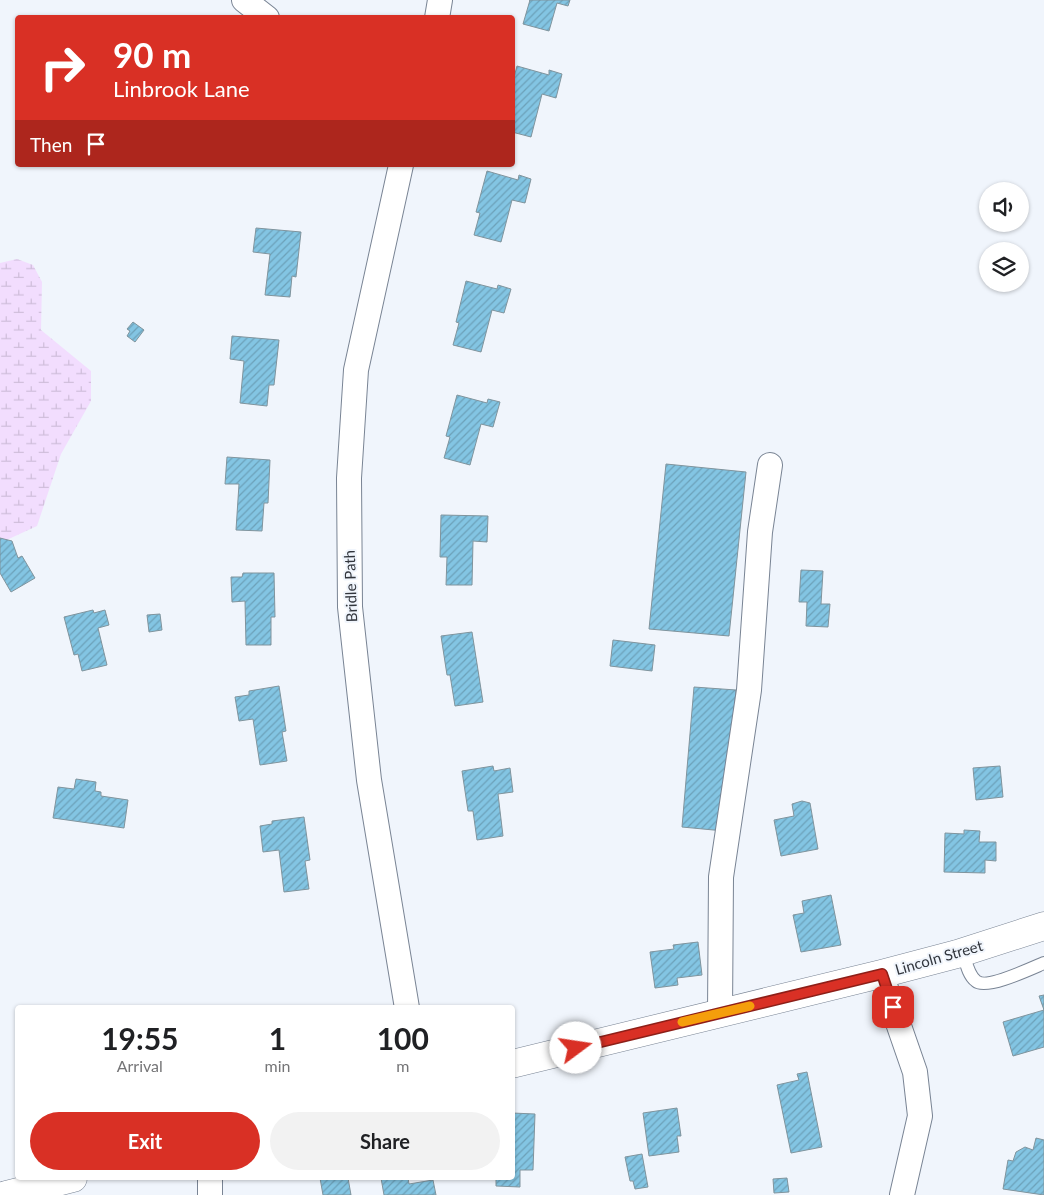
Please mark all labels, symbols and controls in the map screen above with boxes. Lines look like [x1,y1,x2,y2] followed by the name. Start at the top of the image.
[113,33,191,75] text: 90 m
[30,35,95,100] icon: right
[113,75,250,102] text: Linbrook Lane
[82,130,110,158] icon: arrive
[30,133,72,156] text: Then
[979,182,1029,292] map controls
[979,182,1029,232] button: sound
[979,242,1029,292] button: layers
[340,550,360,622] street label: Bridle Path
[893,936,985,978] street label: Lincoln Street
[872,986,914,1028] pin
[879,993,907,1021] icon: arrive
[101,1020,178,1056] text: 19:55
[269,1020,286,1056] text: 1
[377,1020,429,1056] text: 100
[549,1021,601,1073] position arrow
[117,1056,163,1075] text: Arrival
[265,1056,291,1075] text: min
[396,1056,409,1075] text: m
[30,1112,260,1170] button: Exit
[270,1112,500,1170] button: Share

